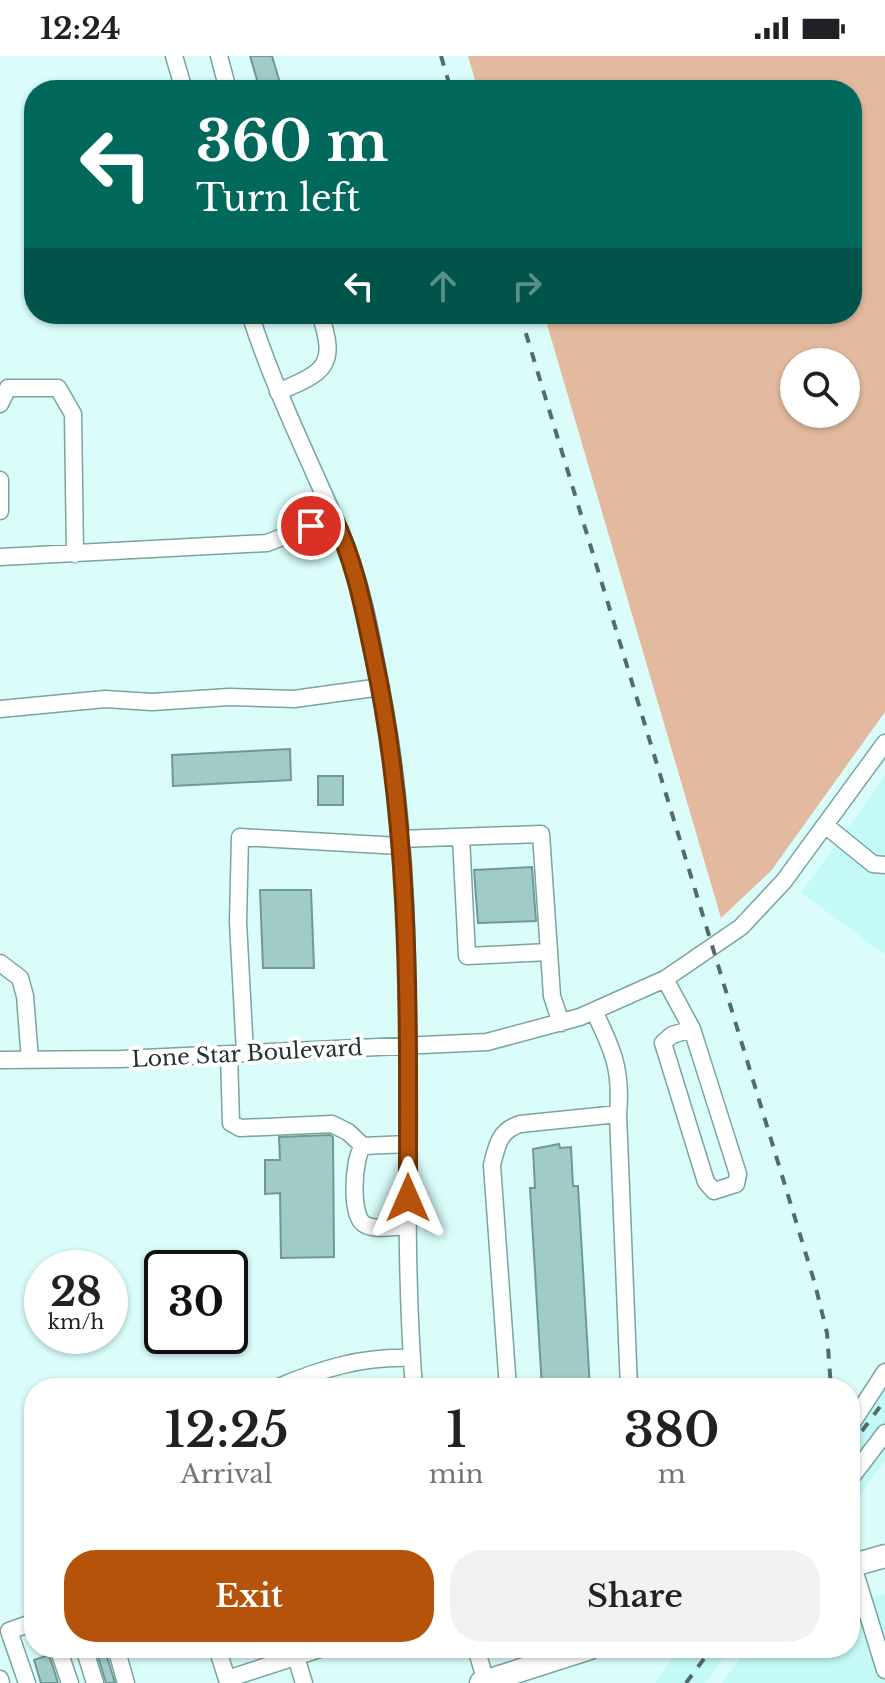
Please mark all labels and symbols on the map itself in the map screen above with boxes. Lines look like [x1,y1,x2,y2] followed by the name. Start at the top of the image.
[277,492,345,560] pin
[131,1034,363,1073] street label: Lone Star Boulevard
[366,1156,450,1240] position arrow
[144,1250,248,1354] speed limit sign: 30

